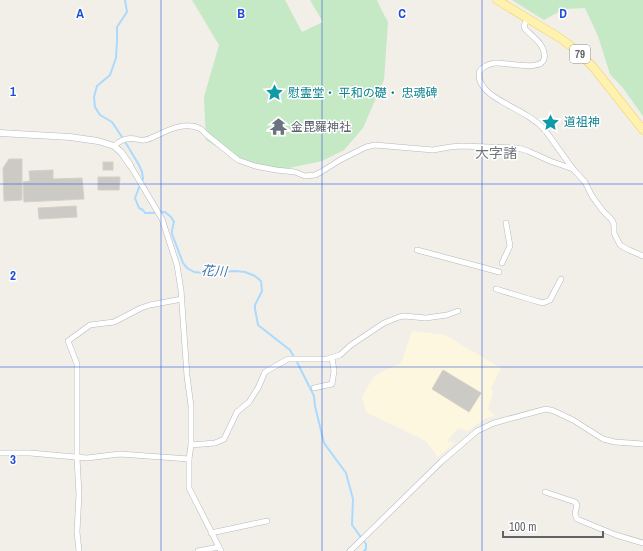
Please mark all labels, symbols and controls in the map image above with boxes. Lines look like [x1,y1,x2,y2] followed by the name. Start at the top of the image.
[76,5,84,22] text: A
[237,5,245,22] text: B
[398,5,406,22] text: C
[559,5,567,22] text: D
[570,45,590,63] road number: 79
[10,83,16,100] text: 1
[265,83,285,103] place icon: 慰霊堂・ 平和の礎・ 忠魂碑
[288,85,437,101] place label: 慰霊堂・ 平和の礎・ 忠魂碑
[541,112,561,132] place icon: 道祖神
[564,114,600,130] place label: 道祖神
[268,117,288,137] temple icon: 金毘羅神社
[291,119,351,135] place label: 金毘羅神社
[475,144,517,162] district label: 大字諸
[201,262,229,280] water label: 花川
[10,267,16,284] text: 2
[10,451,16,468] text: 3
[503,513,603,539] scale bar
[509,519,536,535] text: 100 m

